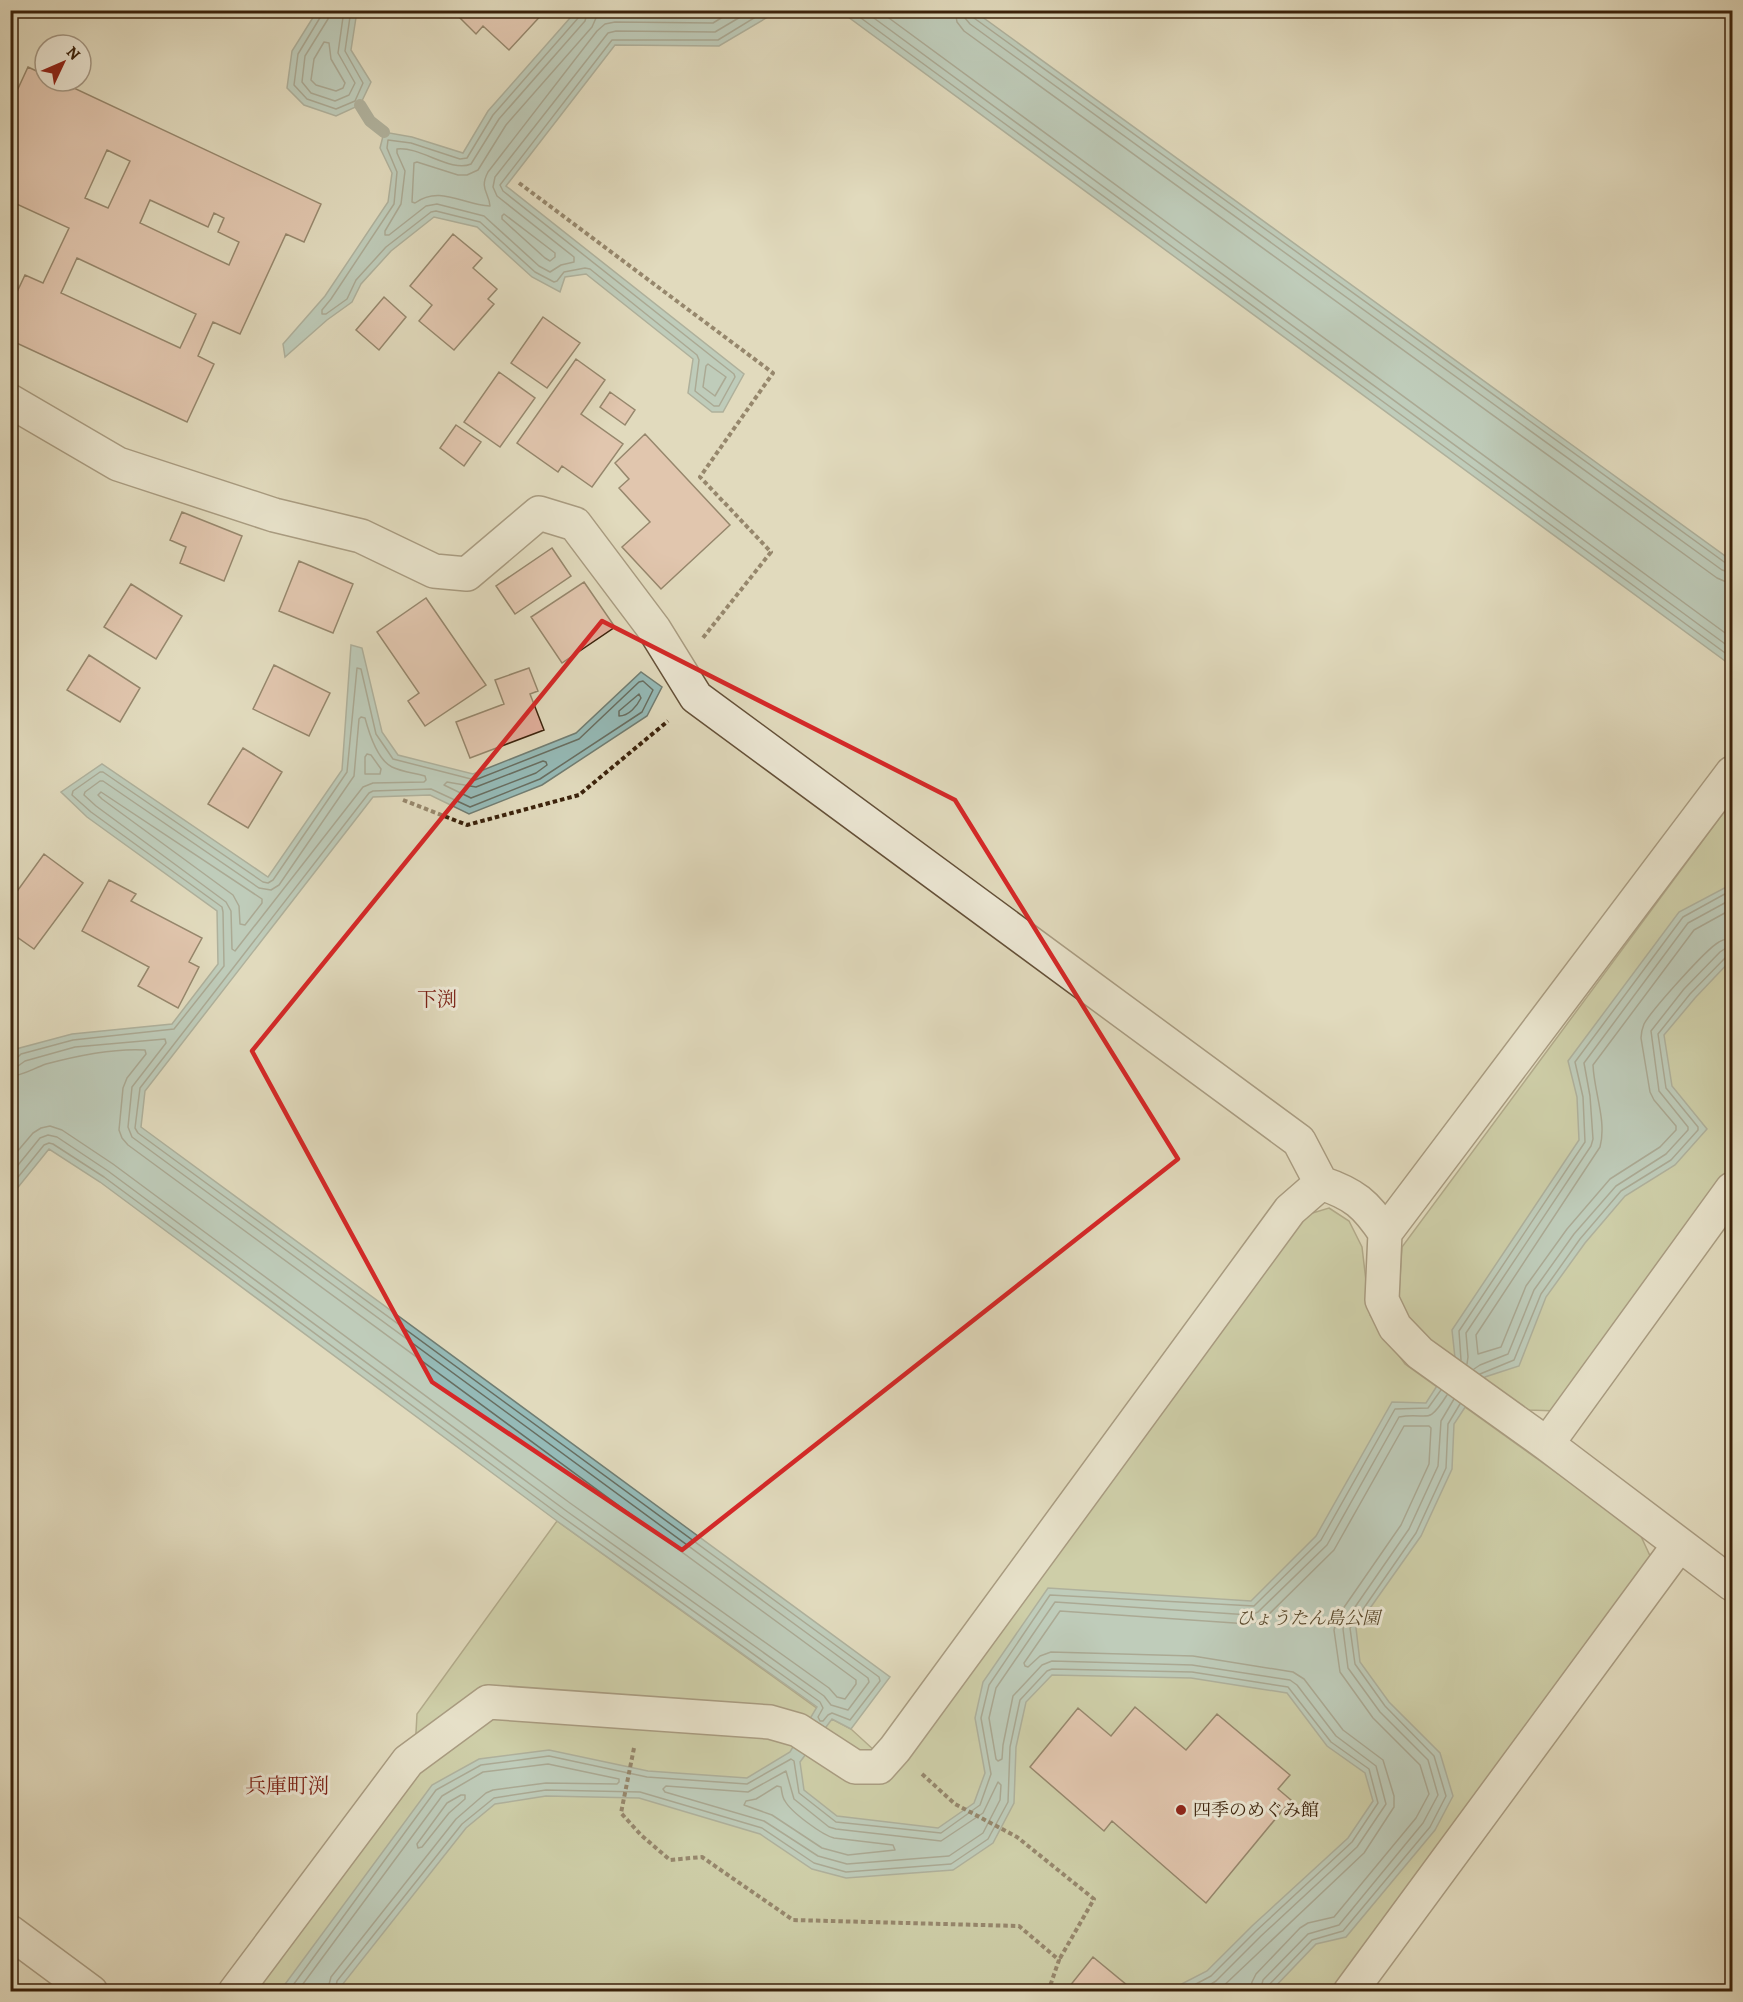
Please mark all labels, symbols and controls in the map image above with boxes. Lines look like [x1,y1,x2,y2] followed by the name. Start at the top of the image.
[33,33,93,93] north arrow
[61,41,85,65] text: N
[417,986,457,1013] district label: 下渕
[1236,1606,1383,1630] park label: ひょうたん島公園
[245,1772,329,1800] district label: 兵庫町渕
[1193,1798,1319,1822] place label: 四季のめぐみ館
[1174,1803,1188,1817] marker: 四季のめぐみ館

